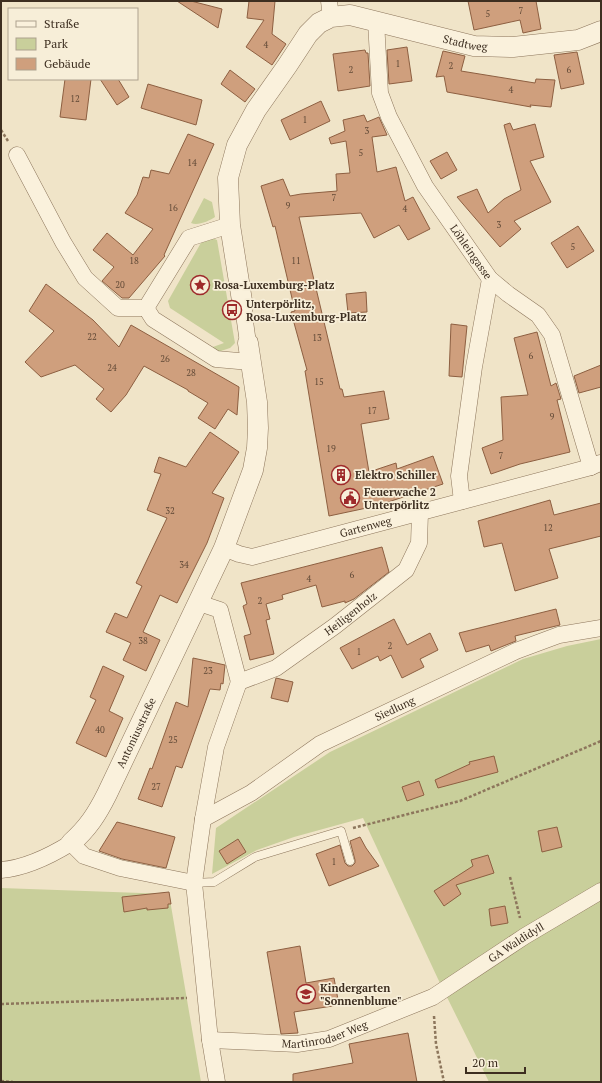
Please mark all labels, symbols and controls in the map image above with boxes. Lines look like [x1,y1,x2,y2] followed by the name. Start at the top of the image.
[519,5,524,17] house number: 7
[8,8,138,80] legend
[486,8,491,20] house number: 5
[44,16,79,31] text: Straße
[442,32,488,54] street label: Stadtweg
[44,36,69,51] text: Park
[264,39,269,51] house number: 4
[44,56,90,71] text: Gebäude
[396,58,400,70] house number: 1
[449,60,454,72] house number: 2
[349,64,354,76] house number: 2
[567,64,572,76] house number: 6
[509,84,514,96] house number: 4
[70,93,80,105] house number: 12
[303,114,307,126] house number: 1
[365,125,370,137] house number: 3
[359,147,364,159] house number: 5
[187,157,197,169] house number: 14
[332,192,337,204] house number: 7
[286,200,291,212] house number: 9
[168,202,178,214] house number: 16
[403,203,408,215] house number: 4
[497,219,502,231] house number: 3
[447,222,495,282] street label: Löhleingasse
[571,241,576,253] house number: 5
[129,255,139,267] house number: 18
[291,255,301,267] house number: 11
[189,274,211,296] place icon: Rosa-Luxemburg-Platz
[214,278,335,292] place label: Rosa-Luxemburg-Platz
[115,279,125,291] house number: 20
[246,297,367,324] place label: Unterpörlitz, Rosa-Luxemburg-Platz
[221,299,243,321] bus stop icon: Unterpörlitz, Rosa-Luxemburg-Platz
[87,331,97,343] house number: 22
[312,332,322,344] house number: 13
[529,350,534,362] house number: 6
[160,353,170,365] house number: 26
[107,362,117,374] house number: 24
[186,367,196,379] house number: 28
[314,376,324,388] house number: 15
[367,405,377,417] house number: 17
[550,411,555,423] house number: 9
[326,443,336,455] house number: 19
[499,450,504,462] house number: 7
[330,464,352,486] building icon: Elektro Schiller
[355,468,437,482] place label: Elektro Schiller
[364,485,436,512] place label: Feuerwache 2 Unterpörlitz
[339,487,361,509] public building icon: Feuerwache 2 Unterpörlitz
[165,505,175,517] house number: 32
[338,513,393,540] street label: Gartenweg
[543,522,553,534] house number: 12
[179,559,189,571] house number: 34
[350,569,355,581] house number: 6
[307,573,312,585] house number: 4
[322,589,380,638] street label: Heiligenholz
[258,595,263,607] house number: 2
[138,635,148,647] house number: 38
[388,640,393,652] house number: 2
[357,646,361,658] house number: 1
[203,665,213,677] house number: 23
[372,693,417,724] street label: Siedlung
[113,695,159,770] street label: Antoniusstraße
[95,724,105,736] house number: 40
[168,734,178,746] house number: 25
[151,781,161,793] house number: 27
[332,856,336,868] house number: 1
[485,919,546,966] street label: GA Waldidyll
[320,981,402,1008] place label: Kindergarten "Sonnenblume"
[295,983,317,1005] school or university icon: Kindergarten "Sonnenblume"
[281,1017,370,1051] street label: Martinrodaer Weg
[466,1049,525,1075] scale bar
[472,1055,499,1070] text: 20 m

